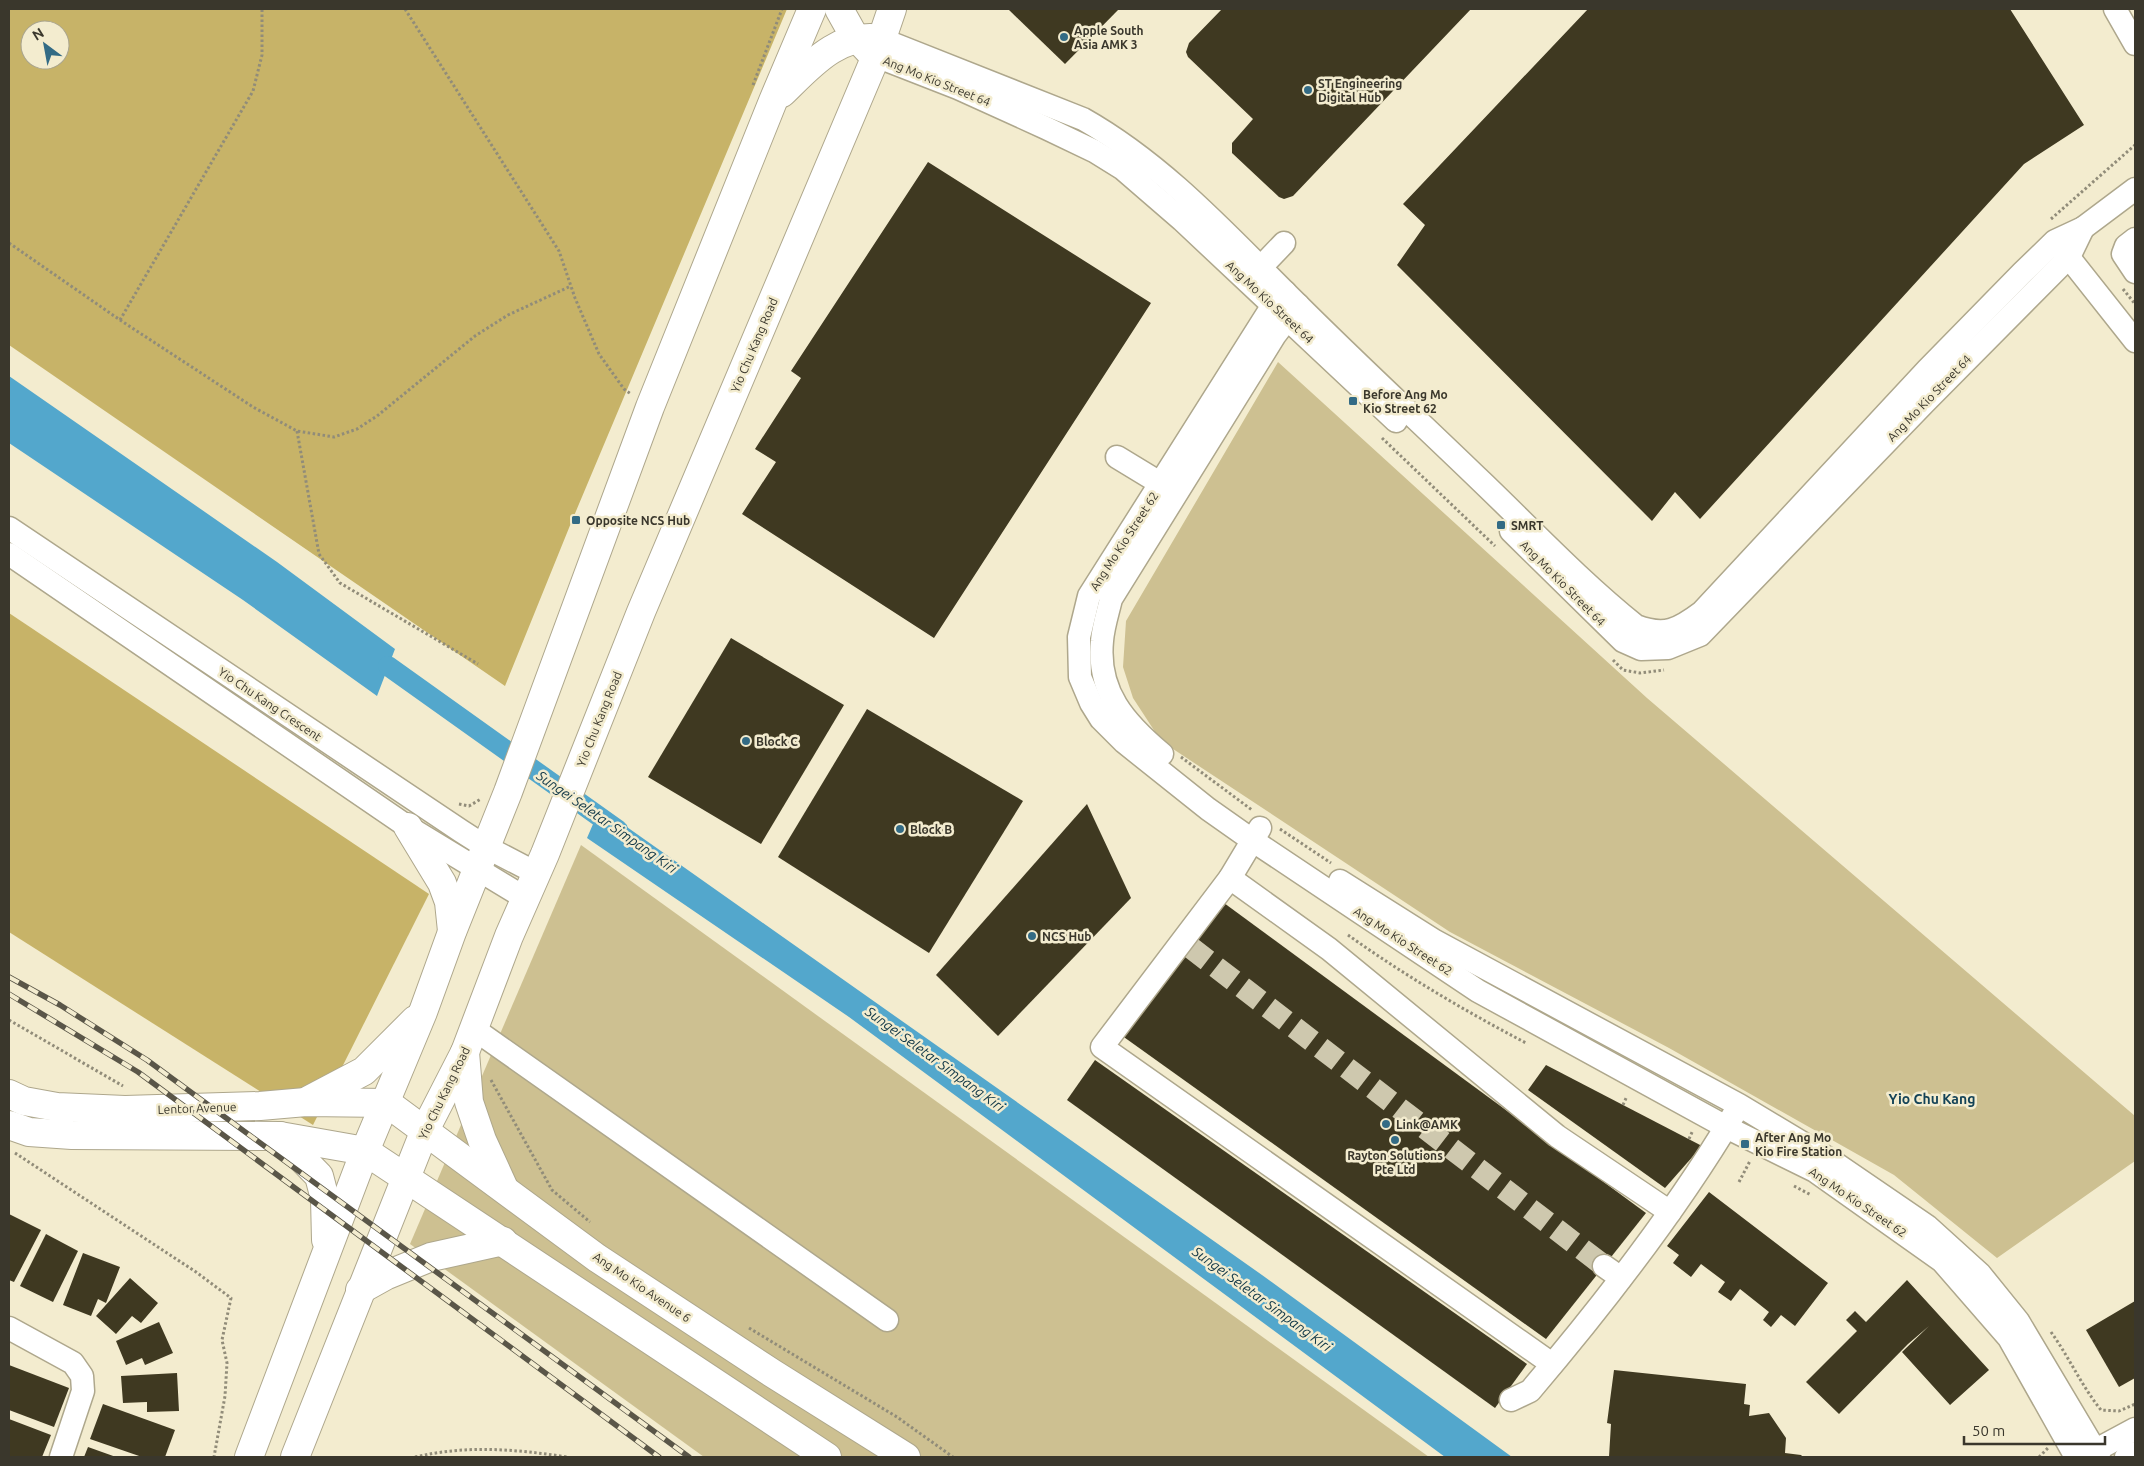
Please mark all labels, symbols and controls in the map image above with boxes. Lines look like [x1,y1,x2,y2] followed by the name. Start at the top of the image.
[20,20,70,70] north arrow
[29,24,47,44] text: N
[1074,24,1143,51] place label: Apple South Asia AMK 3
[1058,31,1070,43] marker: Apple South Asia AMK 3
[881,54,993,109] street label: Ang Mo Kio Street 64
[1318,77,1402,104] place label: ST Engineering Digital Hub
[1302,84,1314,96] marker: ST Engineering Digital Hub
[1224,258,1316,346] street label: Ang Mo Kio Street 64
[728,296,780,394] street label: Yio Chu Kang Road
[1885,352,1974,444] street label: Ang Mo Kio Street 64
[1363,388,1448,415] place label: Before Ang Mo Kio Street 62
[1347,395,1359,407] marker: Before Ang Mo Kio Street 62
[1087,489,1161,593] street label: Ang Mo Kio Street 62
[570,514,582,526] marker: Opposite NCS Hub
[586,514,690,527] place label: Opposite NCS Hub
[1495,519,1507,531] marker: SMRT
[1511,519,1543,532] place label: SMRT
[1518,538,1608,628] street label: Ang Mo Kio Street 64
[216,665,324,743] street label: Yio Chu Kang Crescent
[574,669,624,769] street label: Yio Chu Kang Road
[740,735,752,747] marker: Block C
[756,735,798,748] place label: Block C
[533,767,681,877] water label: Sungei Seletar Simpang Kiri
[894,823,906,835] marker: Block B
[910,823,952,836] place label: Block B
[1351,904,1455,978] street label: Ang Mo Kio Street 62
[1026,930,1038,942] marker: NCS Hub
[1042,930,1091,943] place label: NCS Hub
[862,1003,1008,1115] water label: Sungei Seletar Simpang Kiri
[416,1045,472,1141] street label: Yio Chu Kang Road
[1889,1091,1975,1107] district label: Yio Chu Kang
[157,1100,237,1116] street label: Lentor Avenue
[1380,1118,1392,1130] marker: Link@AMK
[1396,1118,1458,1131] place label: Link@AMK
[1755,1131,1842,1158] place label: After Ang Mo Kio Fire Station
[1389,1134,1401,1146] marker: Rayton Solutions Pte Ltd
[1739,1138,1751,1150] marker: After Ang Mo Kio Fire Station
[1347,1149,1443,1176] place label: Rayton Solutions Pte Ltd
[1807,1165,1909,1239] street label: Ang Mo Kio Street 62
[1189,1243,1335,1355] water label: Sungei Seletar Simpang Kiri
[591,1250,693,1325] street label: Ang Mo Kio Avenue 6
[1964,1414,2105,1446] scale bar
[1972,1422,2005,1439] text: 50 m

